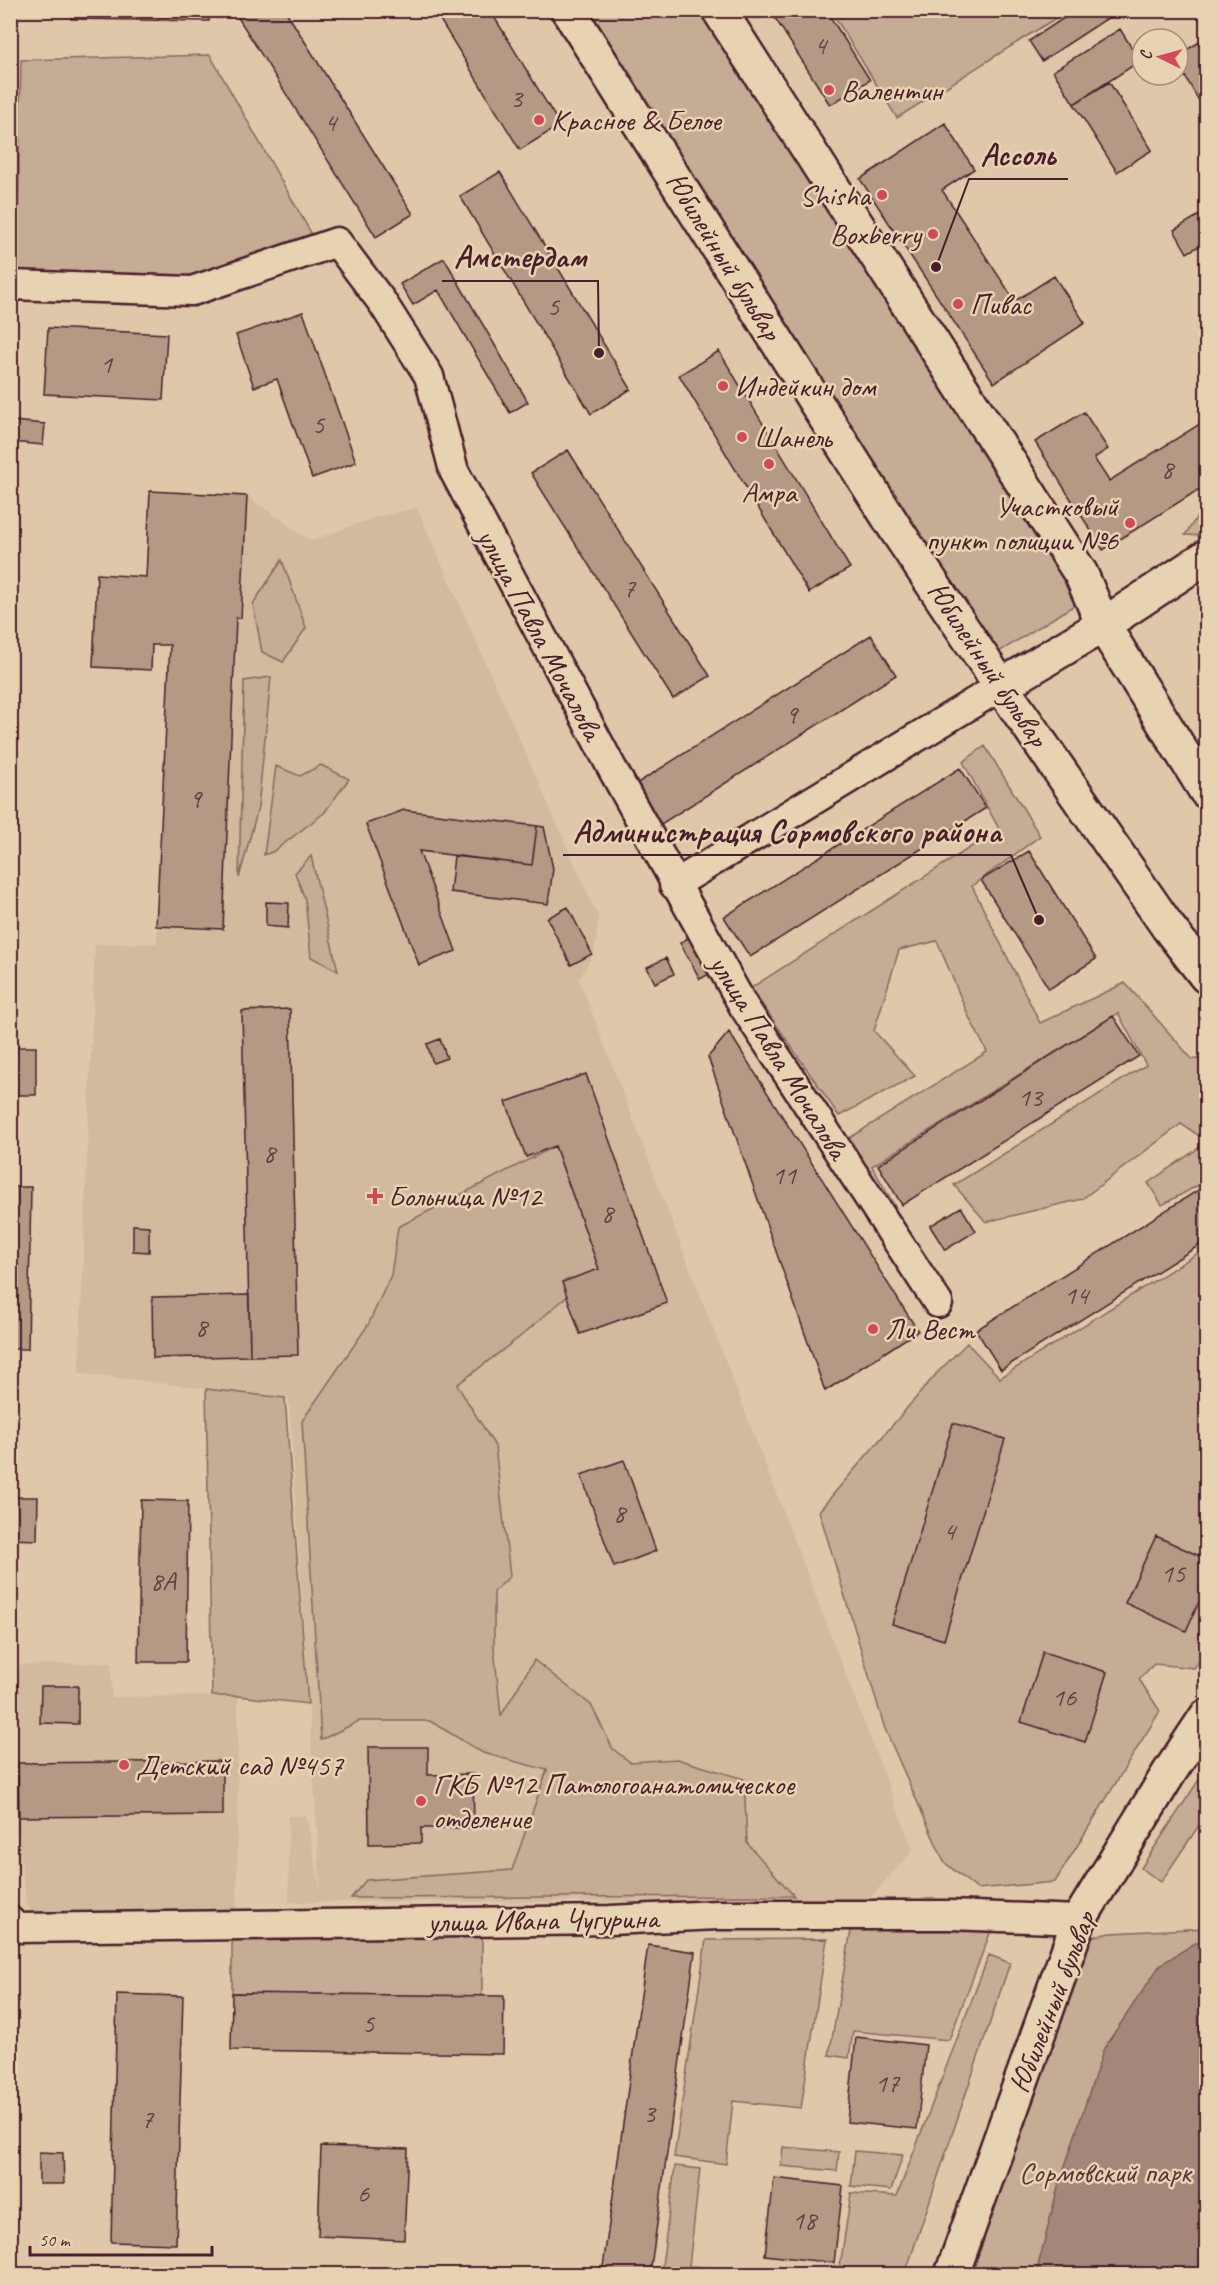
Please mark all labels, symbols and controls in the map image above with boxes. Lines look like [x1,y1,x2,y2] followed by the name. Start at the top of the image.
[1130,27,1190,87] north arrow
[814,28,829,62] house number: 4
[1136,49,1157,61] text: С
[841,71,944,109] place label: Валентин
[510,81,524,115] house number: 3
[822,83,836,97] marker: Валентин
[551,101,723,139] place label: Красное & Белое
[324,105,339,139] house number: 4
[532,113,546,127] marker: Красное & Белое
[969,129,1068,179] callout: Ассоль
[981,134,1057,175] text: Ассоль
[657,165,792,348] street label: Юбилейный бульвар
[799,176,872,214] place label: Shisha
[875,188,889,202] marker: Shisha
[830,215,923,253] place label: Boxberry
[926,227,940,241] marker: Boxberry
[442,231,598,281] callout: Амстердам
[454,236,588,277] text: Амстердам
[970,285,1032,323] place label: Пивас
[547,289,561,323] house number: 5
[951,297,965,311] marker: Пивас
[100,347,114,381] house number: 1
[735,367,877,405] place label: Индейкин дом
[716,379,730,393] marker: Индейкин дом
[312,407,326,441] house number: 5
[754,418,833,456] place label: Шанель
[735,430,749,444] marker: Шанель
[1161,452,1176,486] house number: 8
[762,457,776,471] marker: Амра
[741,473,798,511] place label: Амра
[926,487,1119,559] place label: Участковый пункт полиции №6
[1123,516,1137,530] marker: Участковый пункт полиции №6
[467,520,613,749] street label: улица Павла Мочалова
[623,571,637,605] house number: 7
[919,574,1058,755] street label: Юбилейный бульвар
[785,697,799,731] house number: 9
[189,781,203,815] house number: 9
[563,805,1011,855] callout: Администрация Сормовского района
[573,811,1003,852] text: Администрация Сормовского района
[700,946,859,1169] street label: улица Павла Мочалова
[1018,1080,1044,1114] house number: 13
[263,1136,278,1170] house number: 8
[772,1158,798,1192] house number: 11
[388,1177,544,1215] place label: Больница №12
[366,1187,384,1205] marker: Больница №12
[601,1196,616,1230] house number: 8
[1064,1278,1091,1312] house number: 14
[195,1310,210,1344] house number: 8
[885,1310,976,1348] place label: Ли Вест
[866,1322,880,1336] marker: Ли Вест
[613,1496,628,1530] house number: 8
[943,1514,958,1548] house number: 4
[1161,1556,1187,1590] house number: 15
[150,1564,177,1598] house number: 8А
[1052,1680,1077,1714] house number: 16
[136,1746,345,1784] place label: Детский сад №457
[117,1758,131,1772] marker: Детский сад №457
[433,1765,796,1837] place label: ГКБ №12 Патологоанатомическое отделение
[414,1794,428,1808] marker: ГКБ №12 Патологоанатомическое отделение
[425,1899,661,1941] street label: улица Ивана Чугурина
[1000,1904,1105,2098] street label: Юбилейный бульвар
[362,2006,376,2040] house number: 5
[875,2066,901,2100] house number: 17
[643,2096,657,2130] house number: 3
[141,2102,155,2136] house number: 7
[1019,2153,1193,2191] park label: Сормовский парк
[357,2176,370,2210] house number: 6
[792,2203,819,2237] house number: 18
[30,2219,212,2257] scale bar
[39,2229,72,2251] text: 50 m

